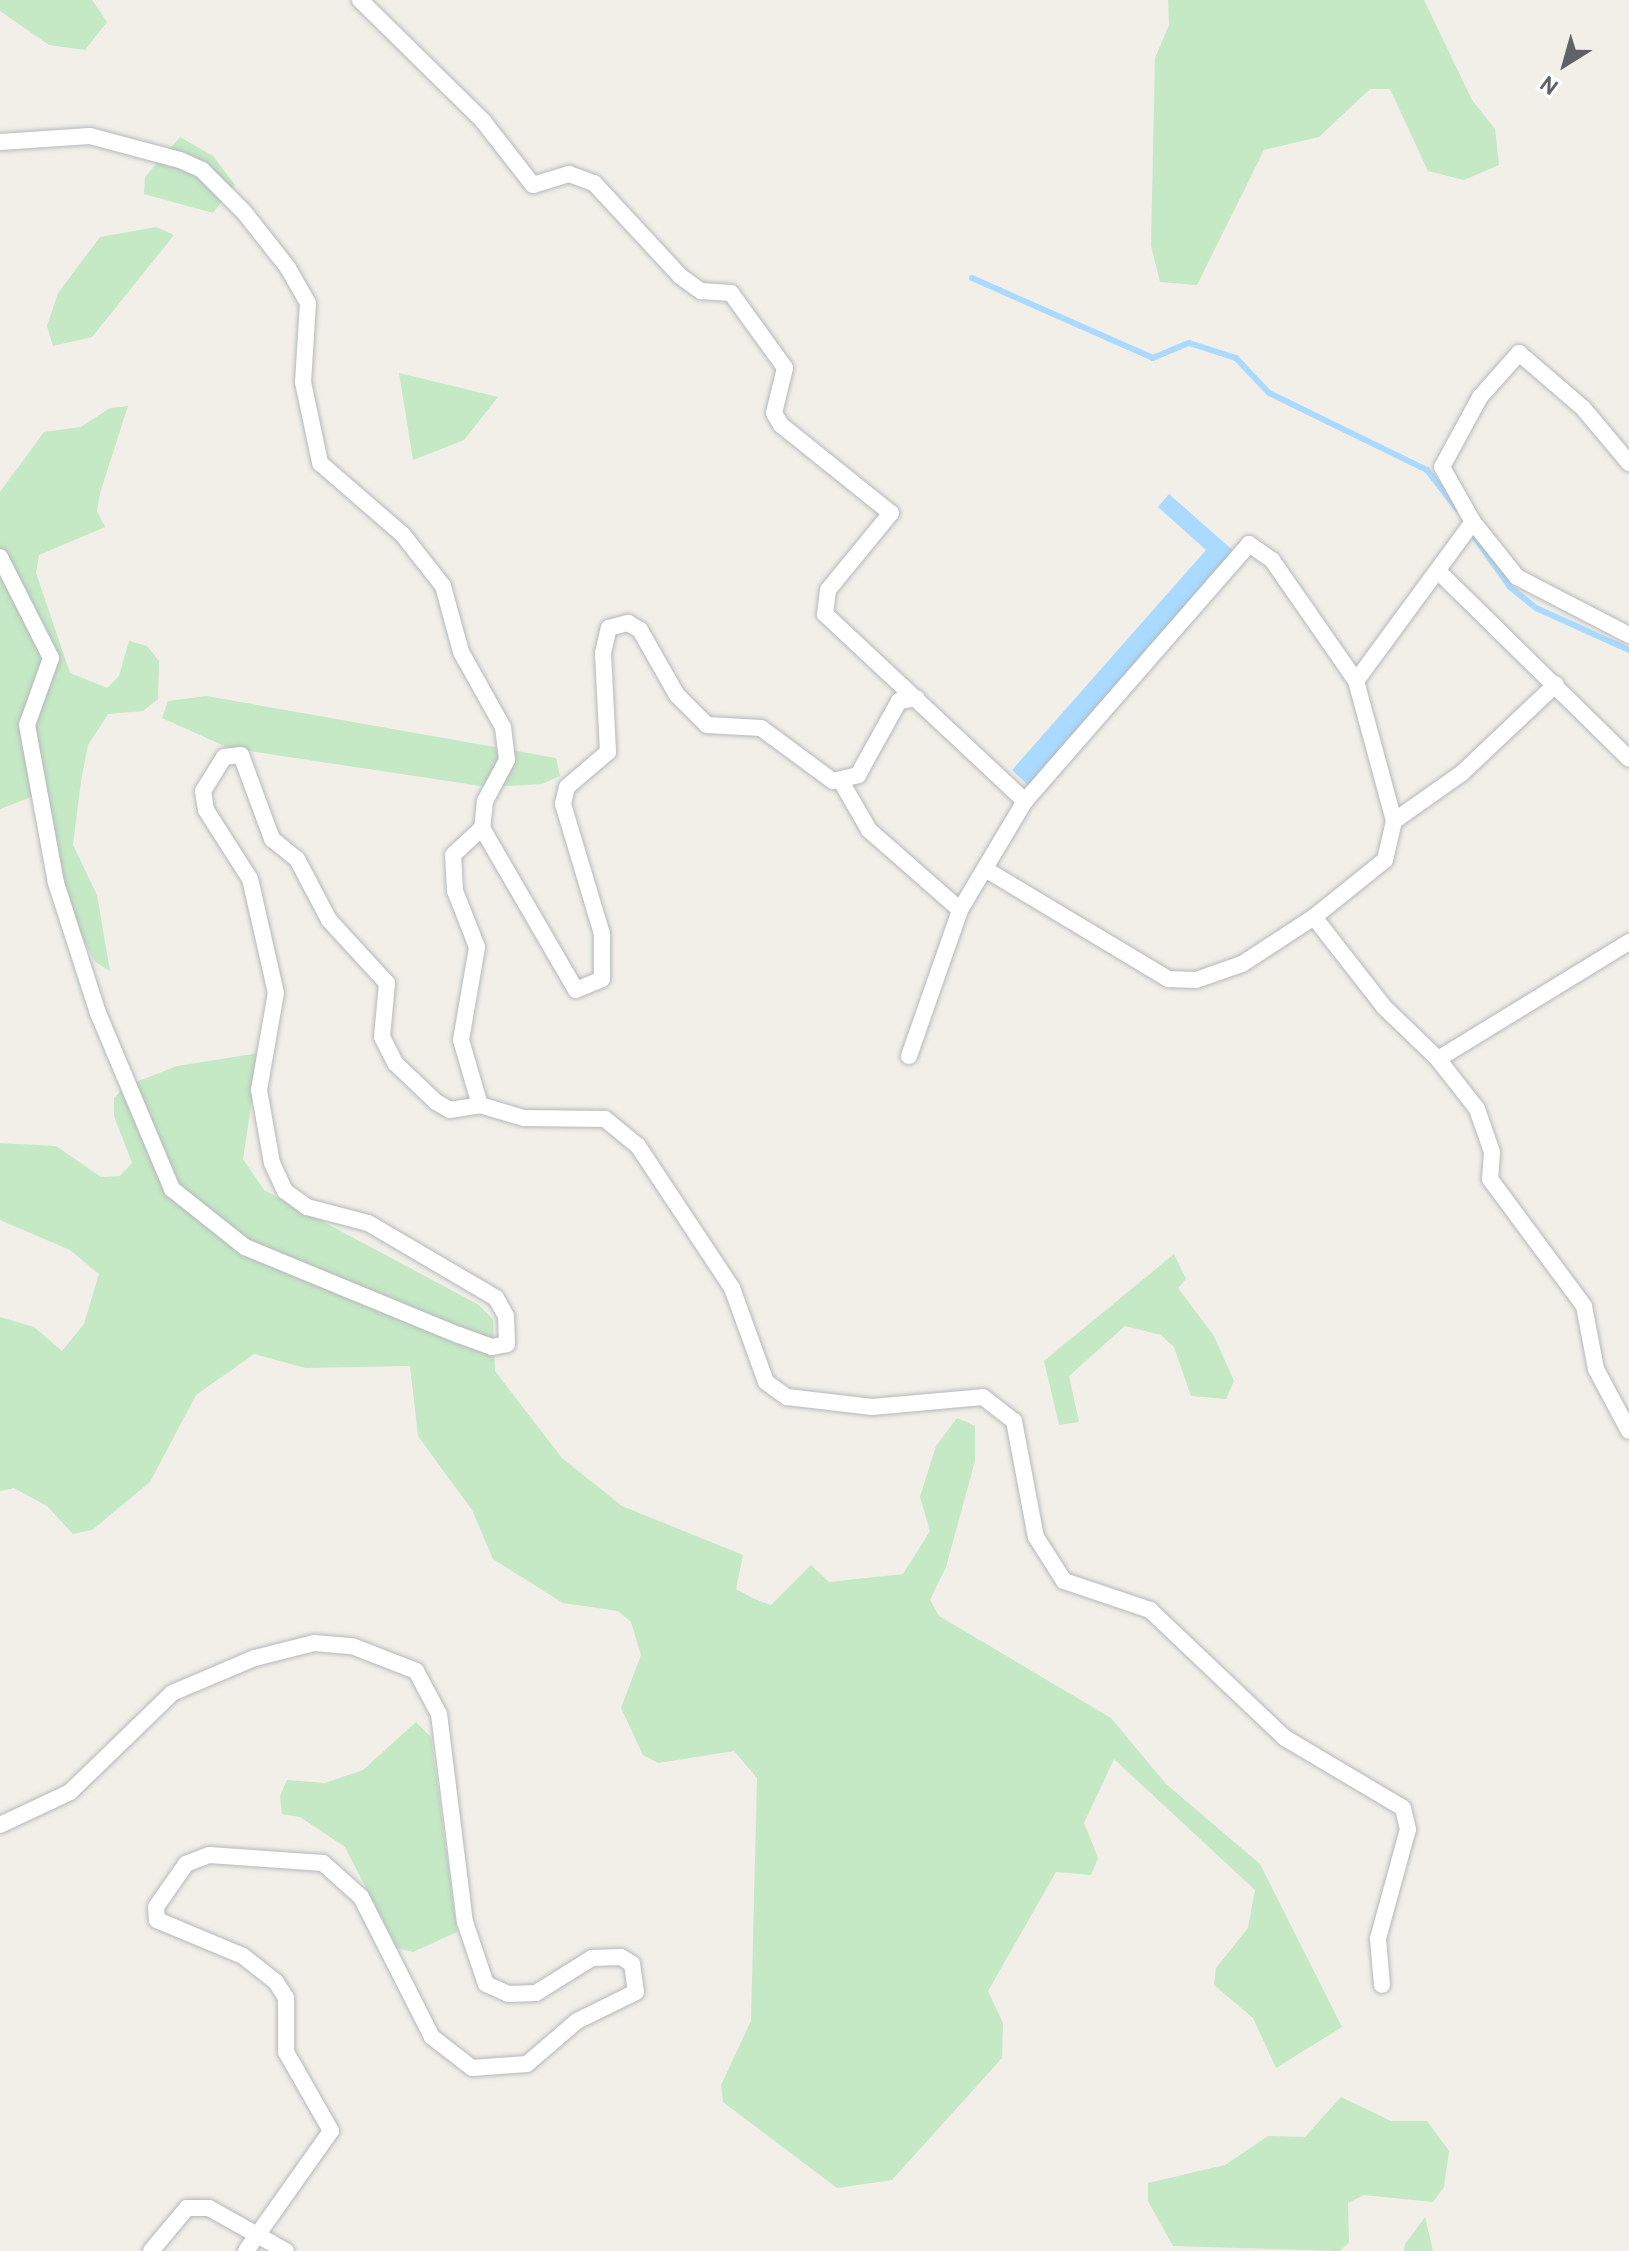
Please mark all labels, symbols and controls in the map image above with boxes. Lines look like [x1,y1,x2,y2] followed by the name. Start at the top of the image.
[1525,24,1605,104] north arrow
[1536,68,1565,99] text: N

